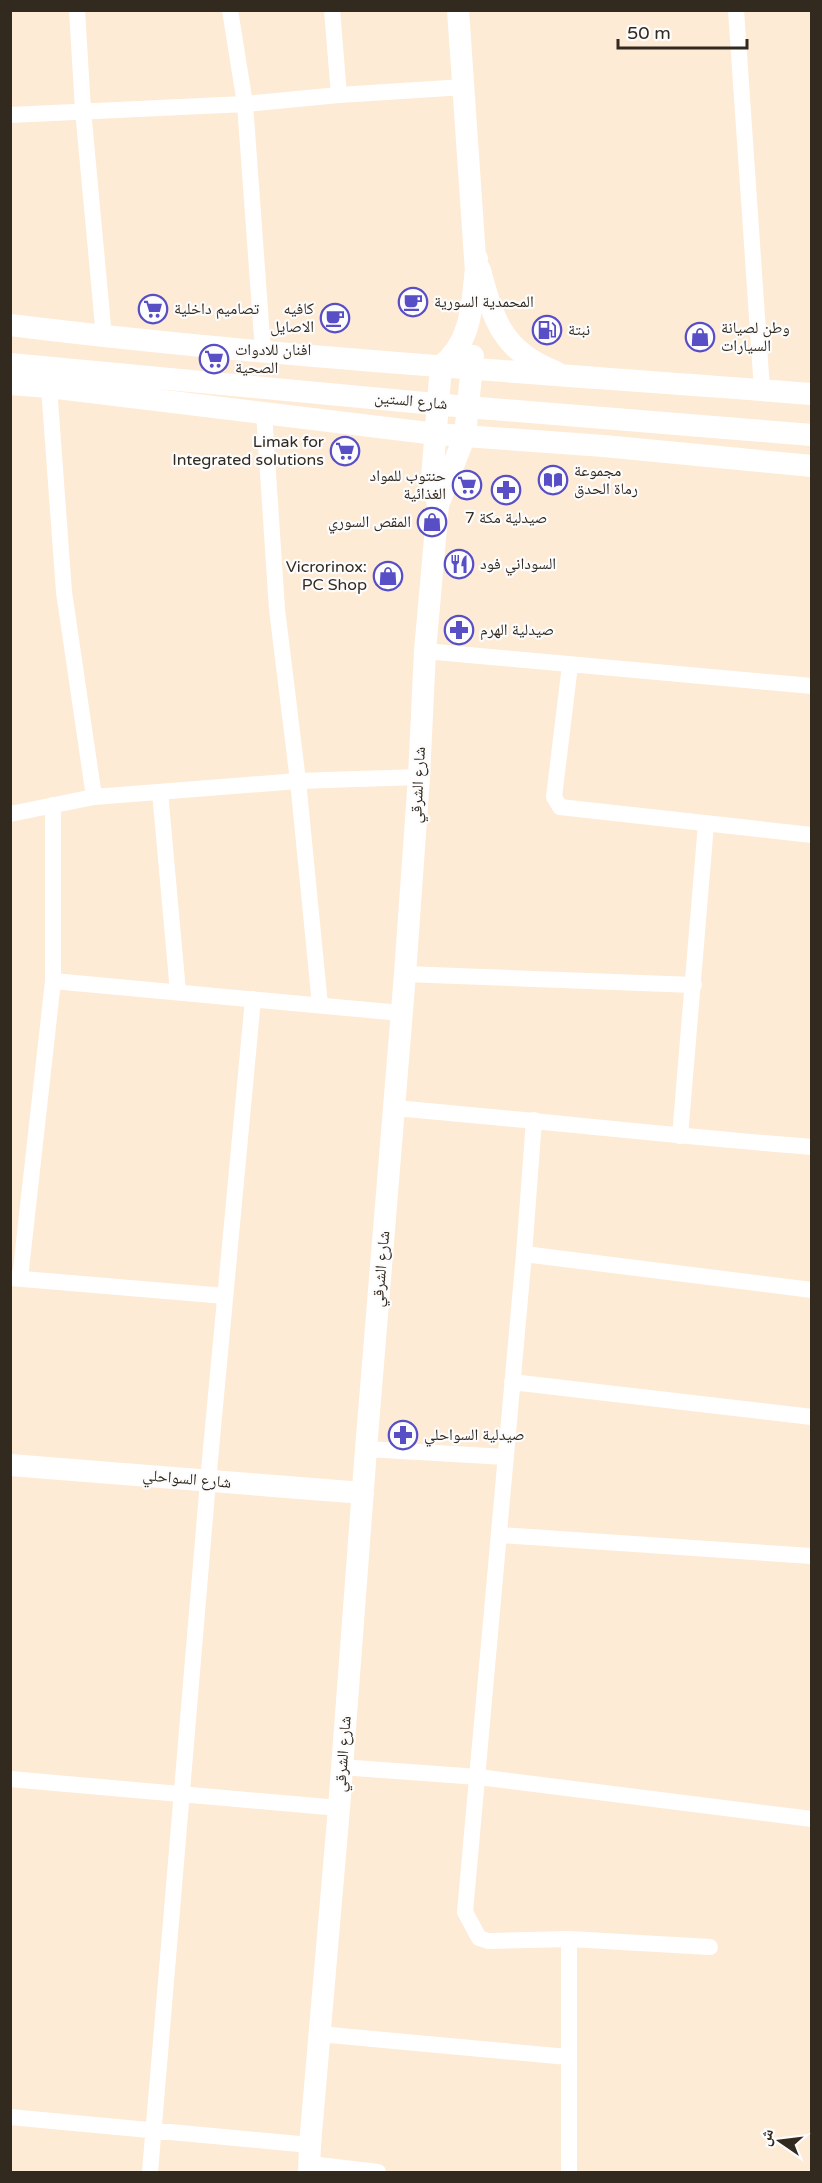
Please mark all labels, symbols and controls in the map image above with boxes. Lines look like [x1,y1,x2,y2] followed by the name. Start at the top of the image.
[618,12,747,50] scale bar
[627,22,671,44] text: 50 m
[397,286,429,318] cafe icon: المحمدية السورية
[434,292,534,312] place label: المحمدية السورية
[137,293,169,325] supermarket icon: تصاميم داخلية
[174,299,259,319] place label: تصاميم داخلية
[270,299,314,337] place label: كافيه الاصايل
[319,302,351,334] cafe icon: كافيه الاصايل
[531,314,563,346] fuel station icon: نبتة
[721,318,790,356] place label: وطن لصيانة السيارات
[568,320,590,340] place label: نبتة
[684,321,716,353] shop icon: وطن لصيانة السيارات
[235,340,311,378] place label: افنان للادوات الصحية
[198,343,230,375] supermarket icon: افنان للادوات الصحية
[374,388,448,414] street label: شارع الستين
[172,432,325,470] place label: Limak for Integrated solutions
[329,435,361,467] supermarket icon: Limak for Integrated solutions
[574,461,638,499] place label: مجموعة رماة الحدق
[537,464,569,496] library icon: مجموعة رماة الحدق
[370,466,446,504] place label: حنتوب للمواد الغذائية
[451,469,483,501] supermarket icon: حنتوب للمواد الغذائية
[490,474,522,506] pharmacy icon: صيدلية مكة 7
[416,506,448,538] shop icon: المقص السوري
[465,508,547,528] place label: صيدلية مكة 7
[328,512,411,534] place label: المقص السوري
[443,548,475,580] restaurant icon: السوداني فود
[480,554,556,576] place label: السوداني فود
[286,557,367,595] place label: Vicrorinox: PC Shop
[372,560,404,592] shop icon: Vicrorinox: PC Shop
[443,614,475,646] pharmacy icon: صيدلية الهرم
[480,620,554,640] place label: صيدلية الهرم
[406,746,432,824] street label: شارع الشرقي
[368,1230,396,1308] street label: شارع الشرقي
[387,1419,419,1451] pharmacy icon: صيدلية السواحلي
[424,1425,525,1447] place label: صيدلية السواحلي
[142,1465,232,1495] street label: شارع السواحلي
[330,1715,358,1793] street label: شارع الشرقي
[750,2111,810,2171] north arrow
[755,2127,778,2148] text: ش

